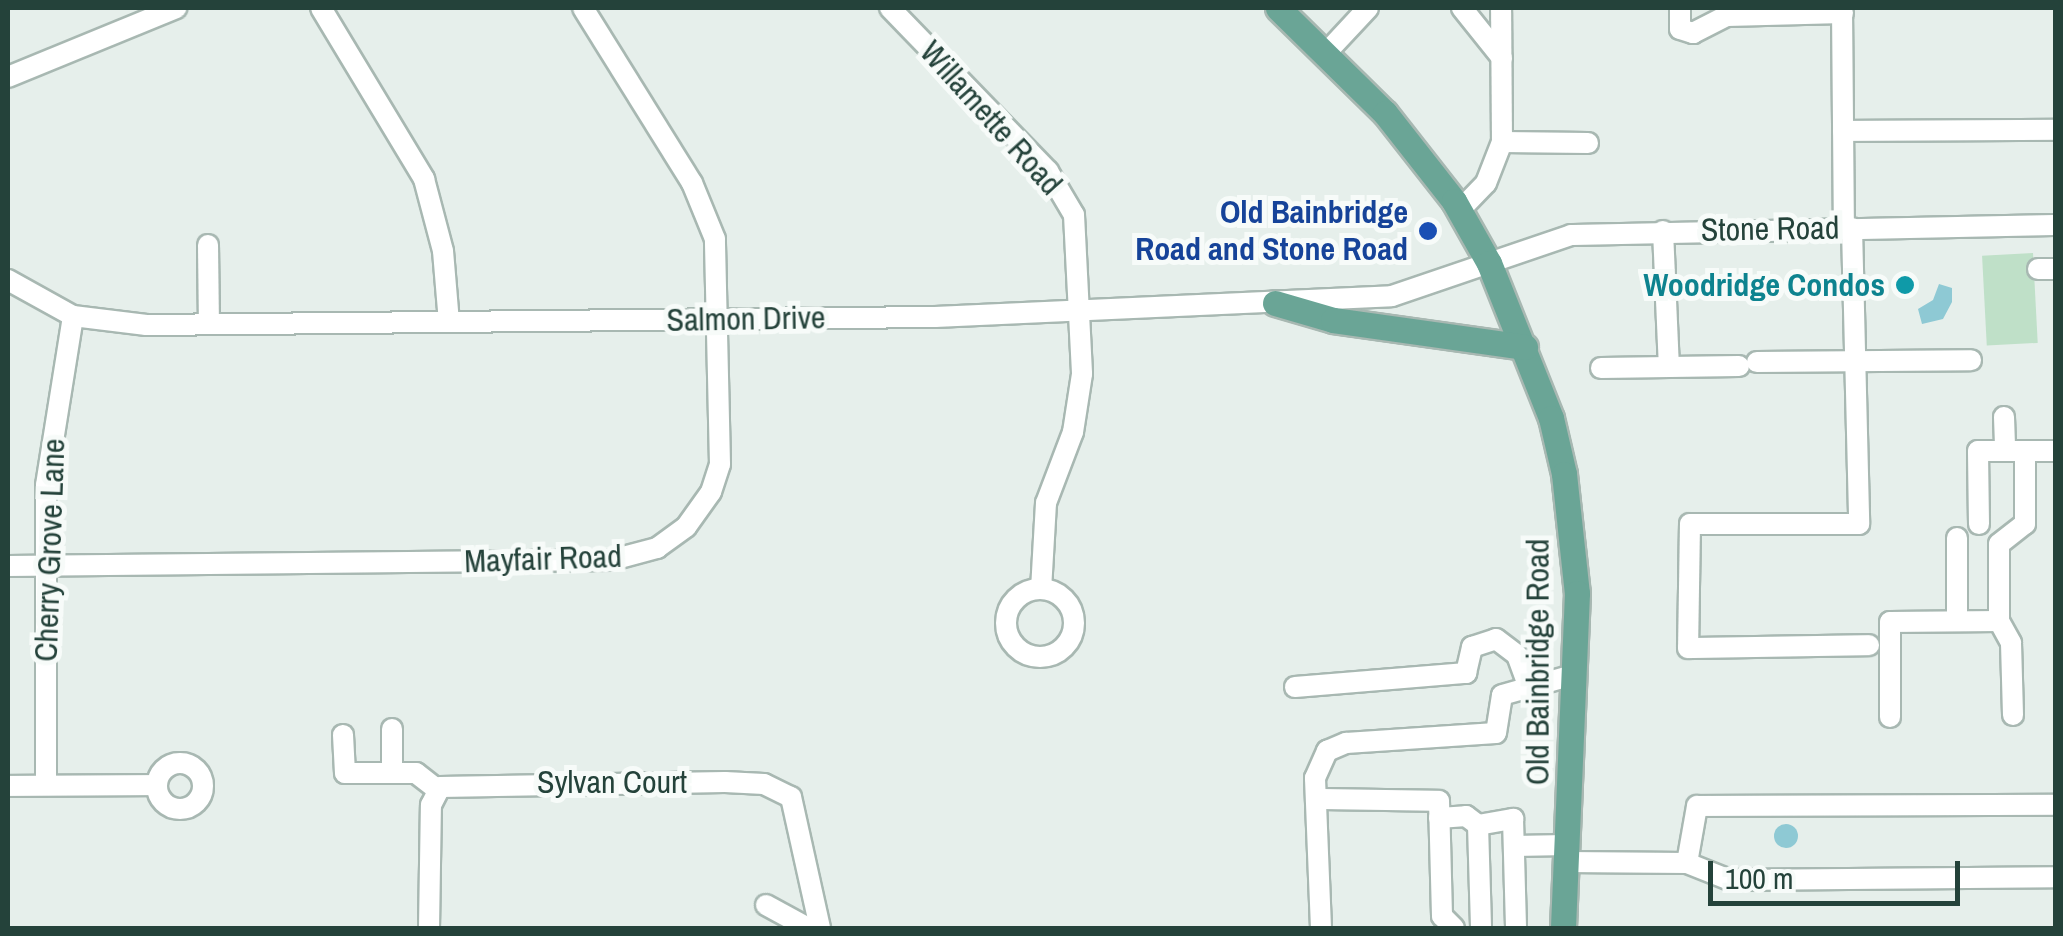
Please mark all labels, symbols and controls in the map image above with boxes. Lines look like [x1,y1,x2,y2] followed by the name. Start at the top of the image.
[912,33,1070,203] street label: Willamette Road
[1135,194,1408,269] place label: Old Bainbridge Road and Stone Road
[1700,209,1840,249] street label: Stone Road
[1417,220,1439,242] marker: Old Bainbridge Road and Stone Road
[1643,266,1885,304] place label: Woodridge Condos
[1894,274,1916,296] marker: Woodridge Condos
[666,298,826,340] street label: Salmon Drive
[27,438,73,662] street label: Cherry Grove Lane
[464,537,622,581] street label: Mayfair Road
[1519,539,1557,785] street label: Old Bainbridge Road
[537,763,687,801] street label: Sylvan Court
[1713,841,1966,903] scale bar
[1725,858,1793,898] text: 100 m

